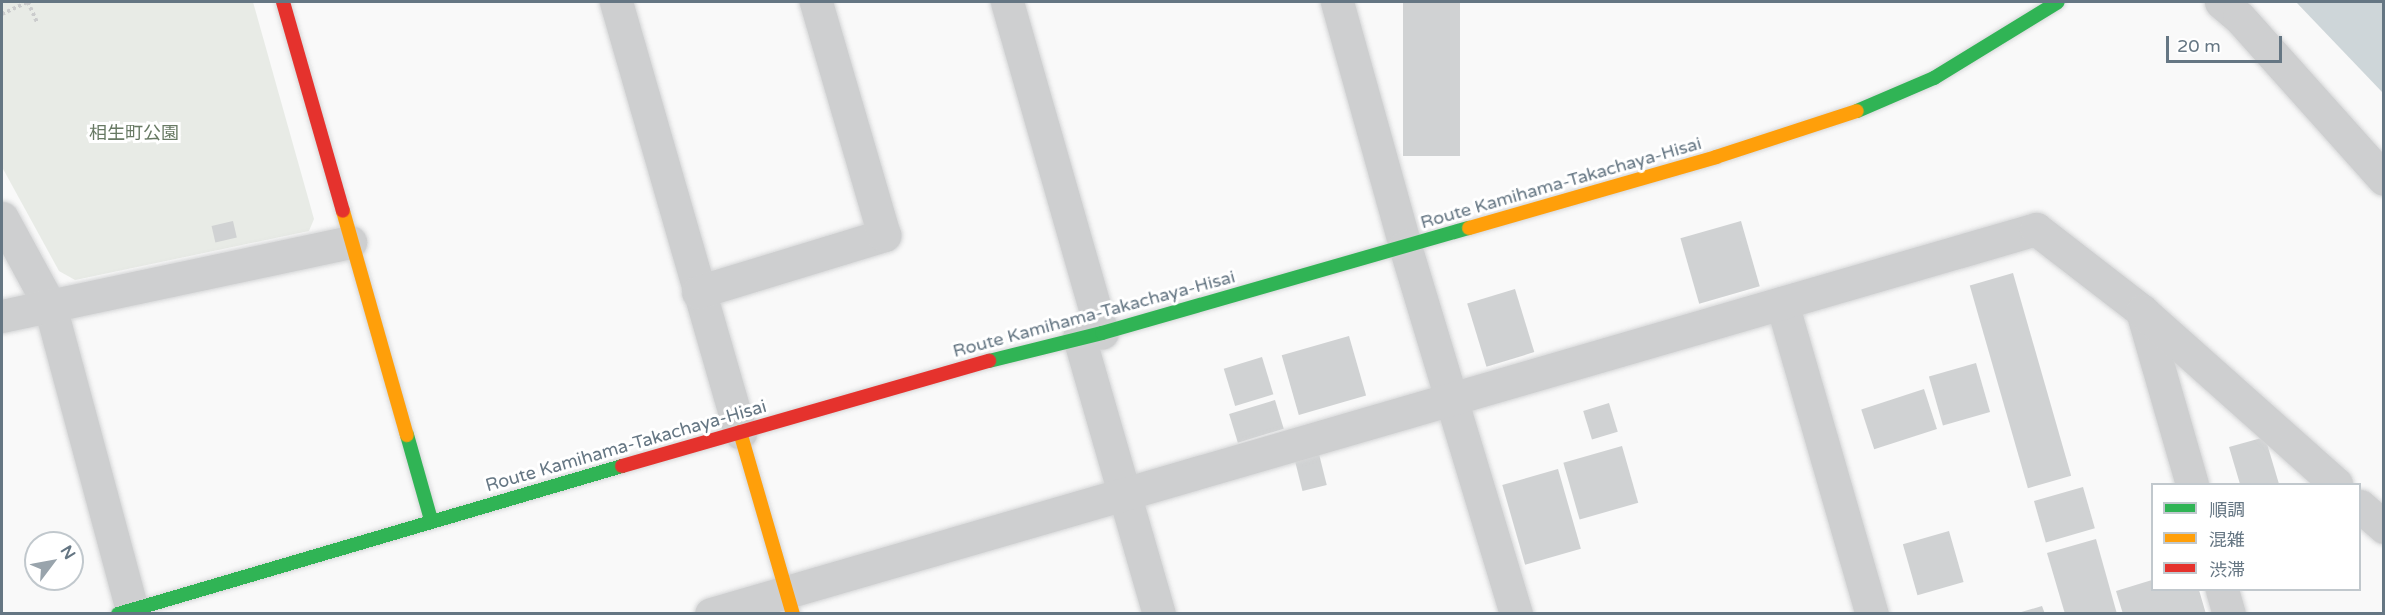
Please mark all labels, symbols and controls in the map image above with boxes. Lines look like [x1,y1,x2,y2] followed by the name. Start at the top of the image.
[2169,24,2284,62] scale bar
[2177,35,2221,57] text: 20 m
[89,122,179,144] park label: 相生町公園
[1418,132,1704,234] street label: Route Kamihama-Takachaya-Hisai
[950,266,1238,362] street label: Route Kamihama-Takachaya-Hisai
[483,395,769,497] street label: Route Kamihama-Takachaya-Hisai
[2151,483,2361,591] legend
[2209,499,2245,521] text: 順調
[2209,529,2245,551] text: 混雑
[24,531,84,591] north arrow
[56,542,79,563] text: N
[2209,559,2245,581] text: 渋滞

